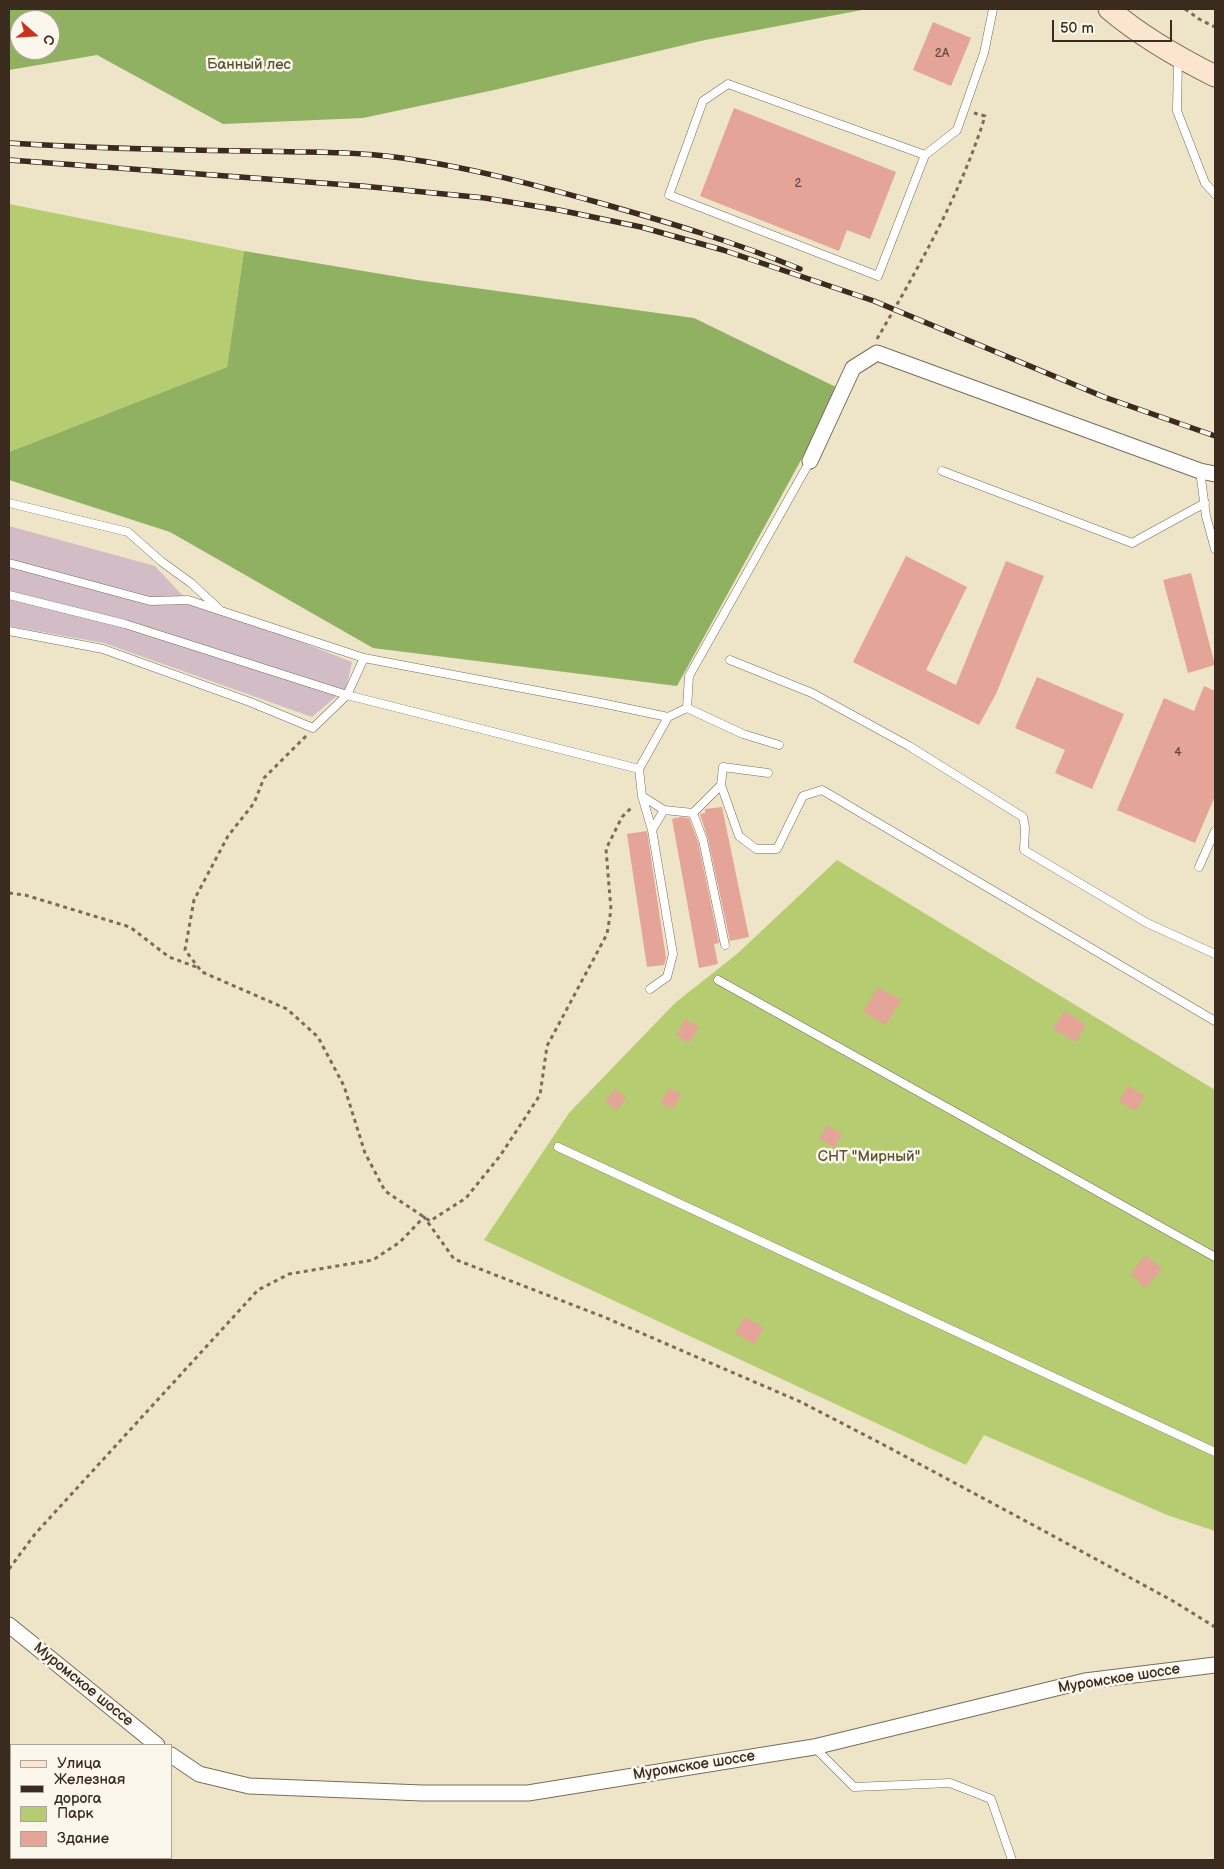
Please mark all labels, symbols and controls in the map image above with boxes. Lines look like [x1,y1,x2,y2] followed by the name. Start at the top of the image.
[10,10,60,60] north arrow
[1054,10,1174,42] scale bar
[1060,19,1094,38] text: 50 m
[39,32,58,47] text: С
[935,47,949,61] house number: 2А
[207,56,291,74] park label: Банный лес
[794,177,802,191] house number: 2
[1174,746,1182,760] house number: 4
[818,1148,920,1166] park label: СНТ "Мирный"
[29,1639,137,1731] street label: Муромское шоссе
[1057,1660,1181,1698] street label: Муромское шоссе
[10,1744,172,1859] legend
[632,1747,756,1785] street label: Муромское шоссе
[57,1754,101,1773] text: Улица
[54,1770,125,1808] text: Железная дорога
[57,1804,94,1823] text: Парк
[57,1829,109,1848] text: Здание

